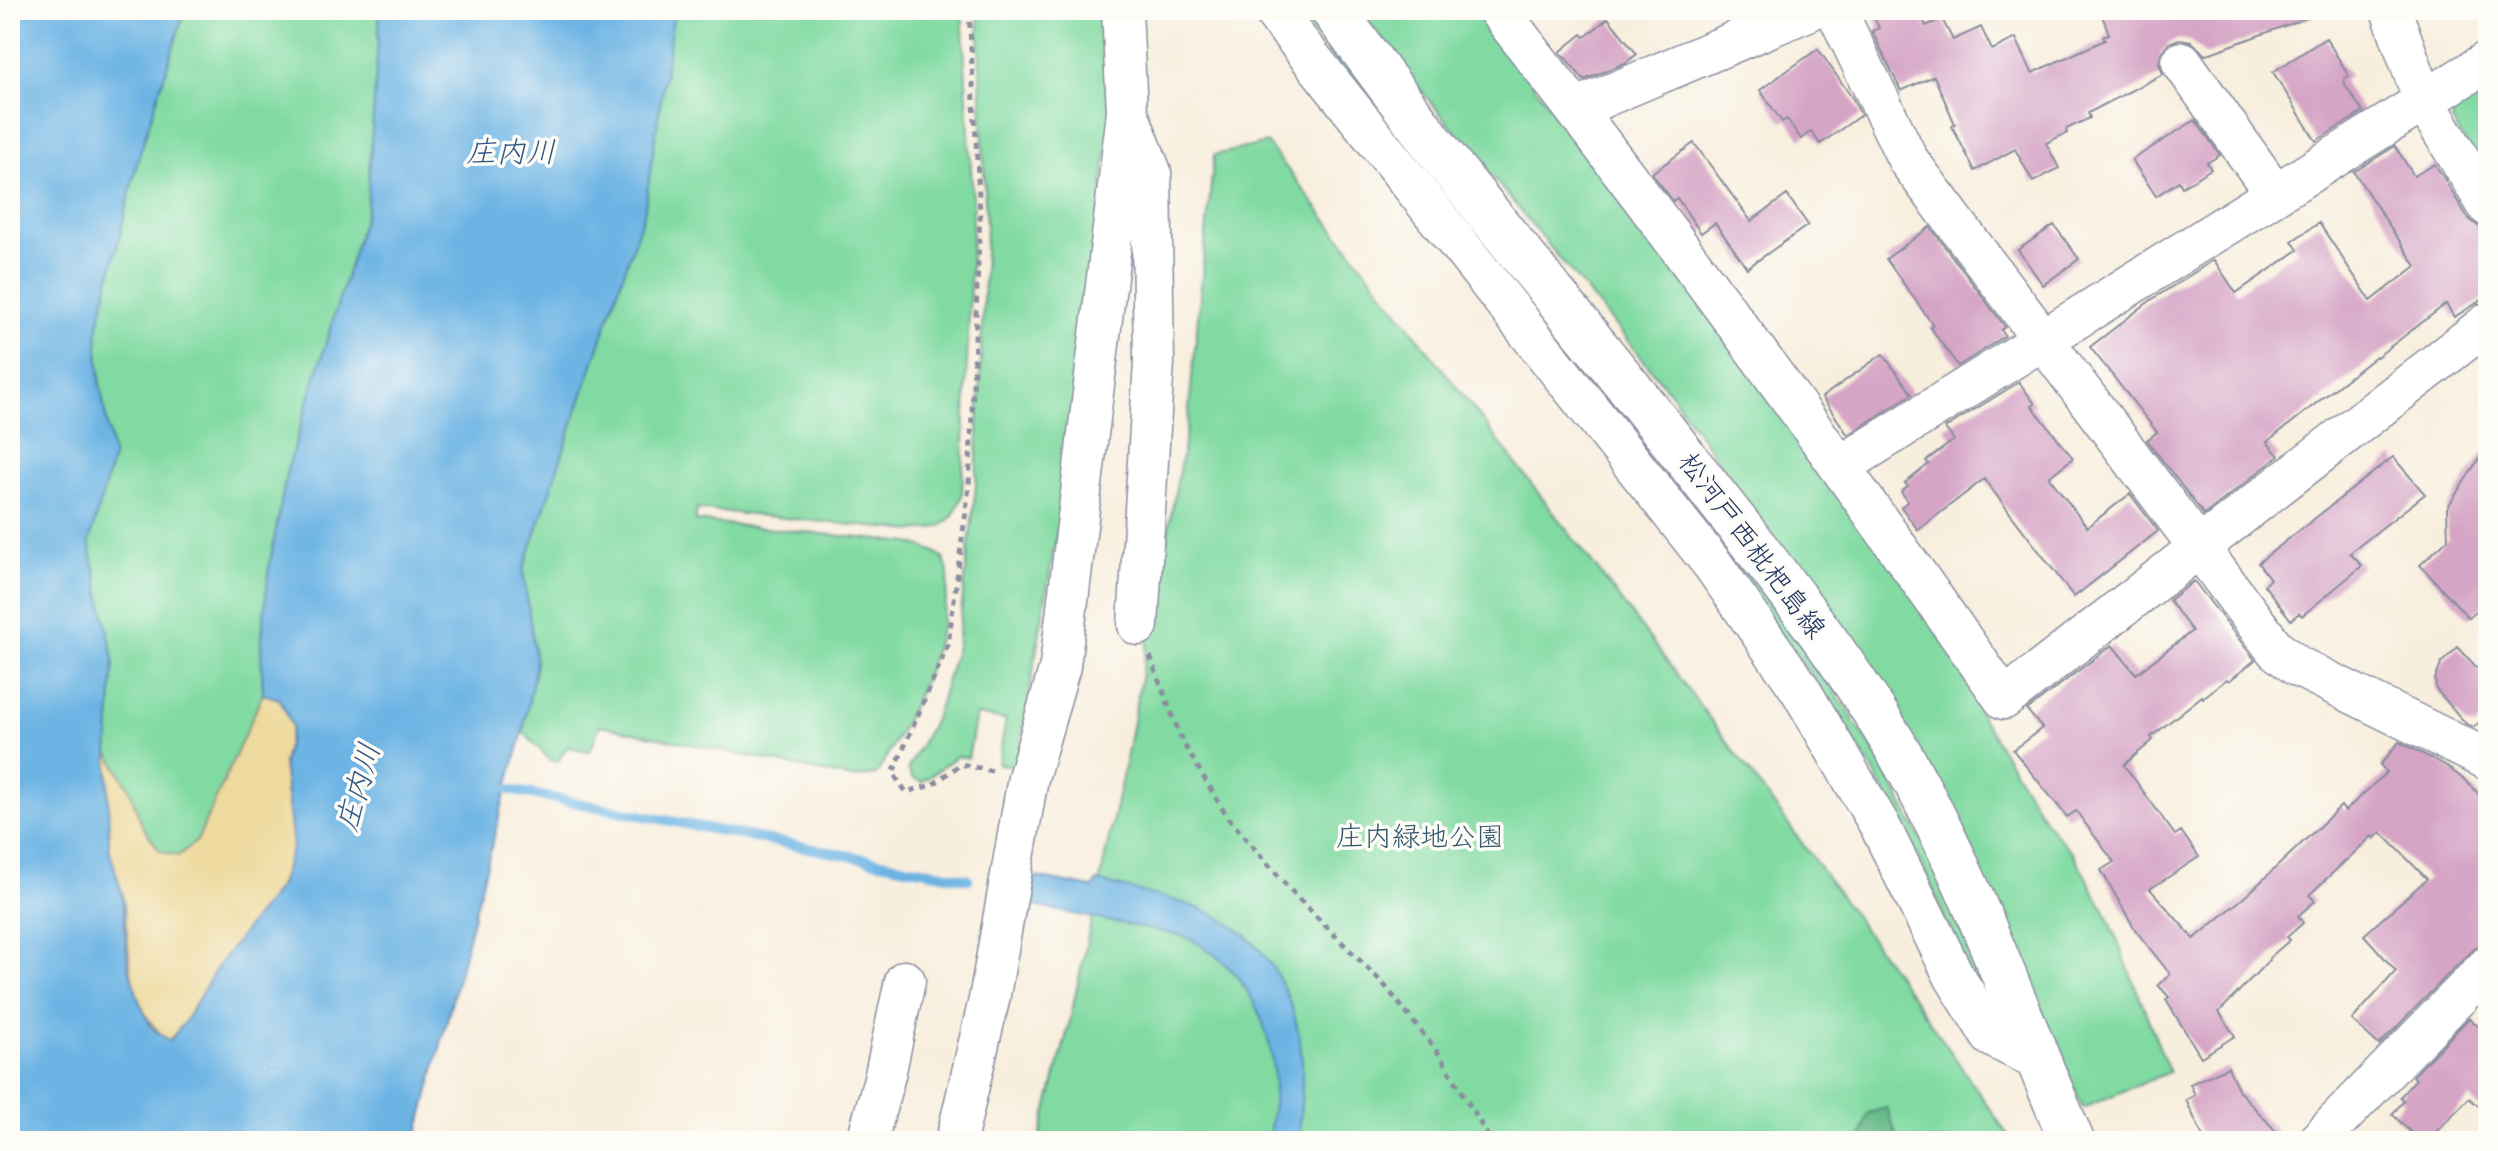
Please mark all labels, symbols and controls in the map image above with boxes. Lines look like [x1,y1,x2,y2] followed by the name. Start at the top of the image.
[466,135,556,171] water label: 庄内川
[1671,447,1832,645] street label: 松河戸西枇杷島線
[329,739,389,835] water label: 庄内川
[1336,821,1504,854] park label: 庄内緑地公園

